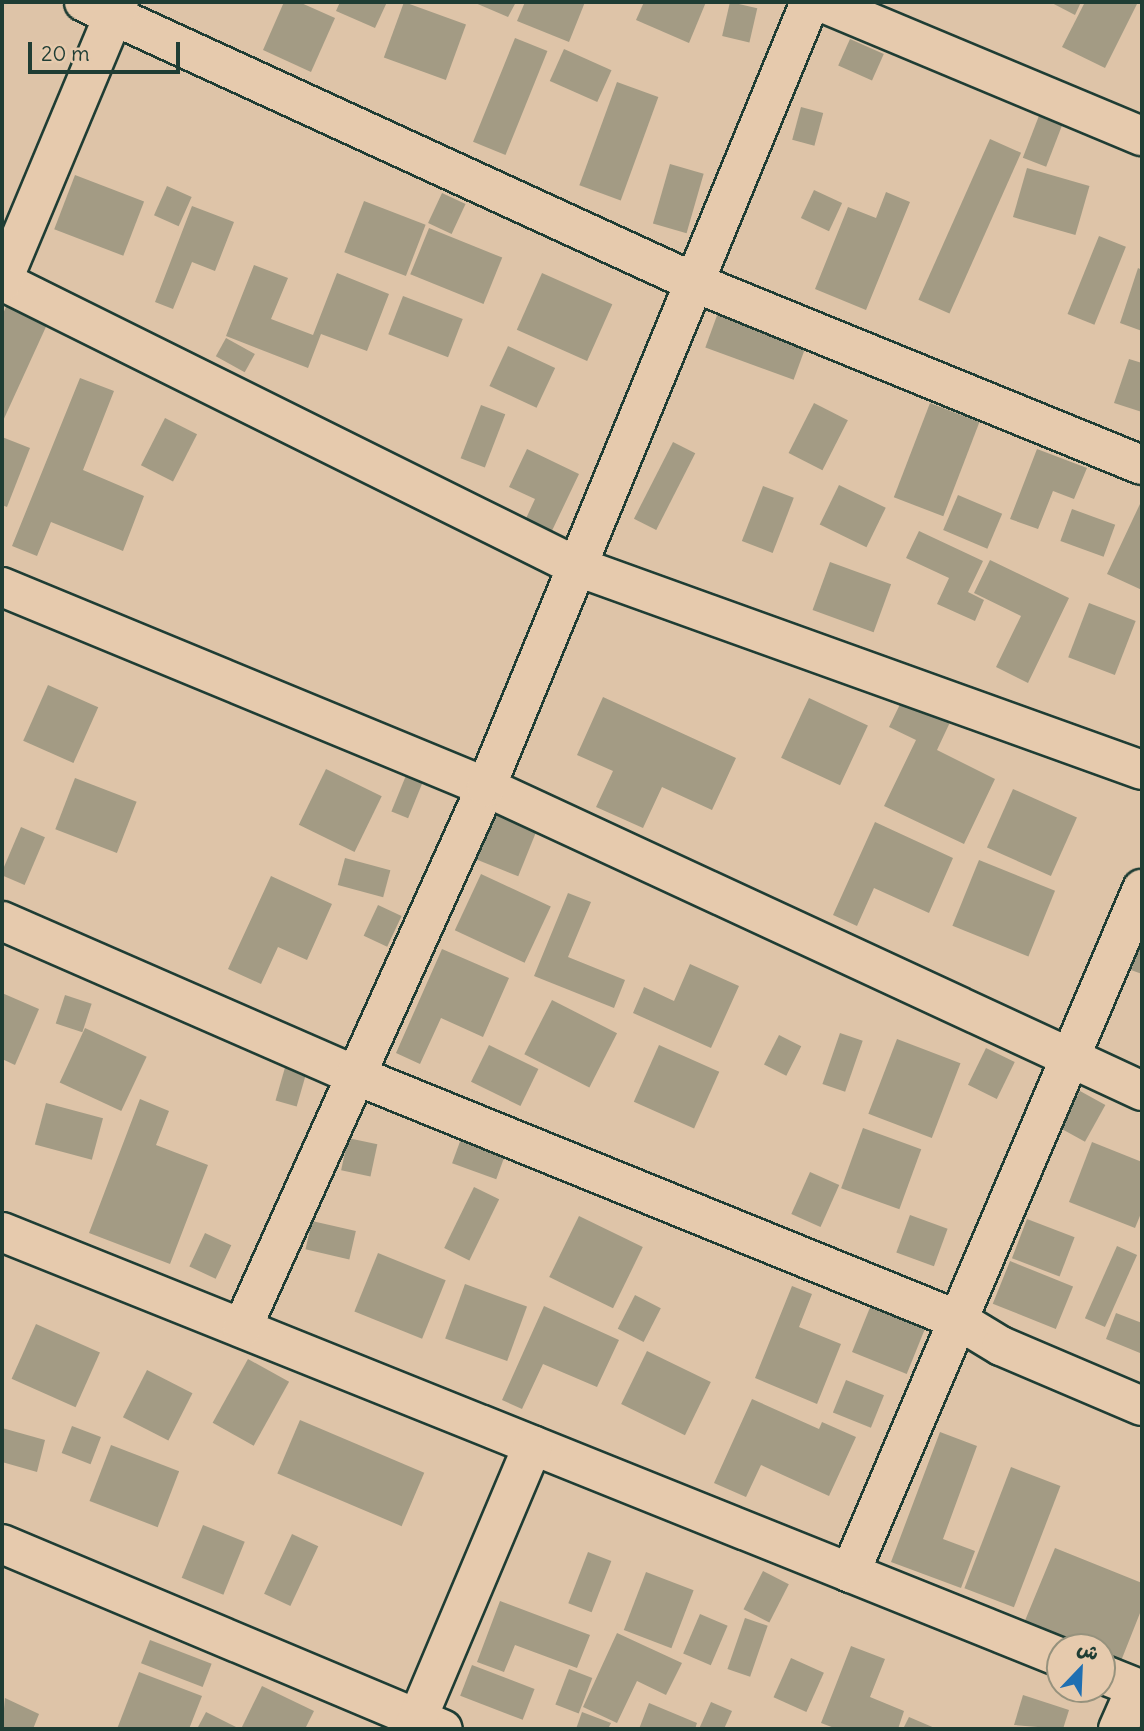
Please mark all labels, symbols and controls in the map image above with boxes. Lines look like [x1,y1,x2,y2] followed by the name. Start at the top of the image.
[32,28,184,72] scale bar
[41,40,90,67] text: 20 m
[1046,1633,1116,1703] north arrow
[1074,1635,1103,1666] text: ش

